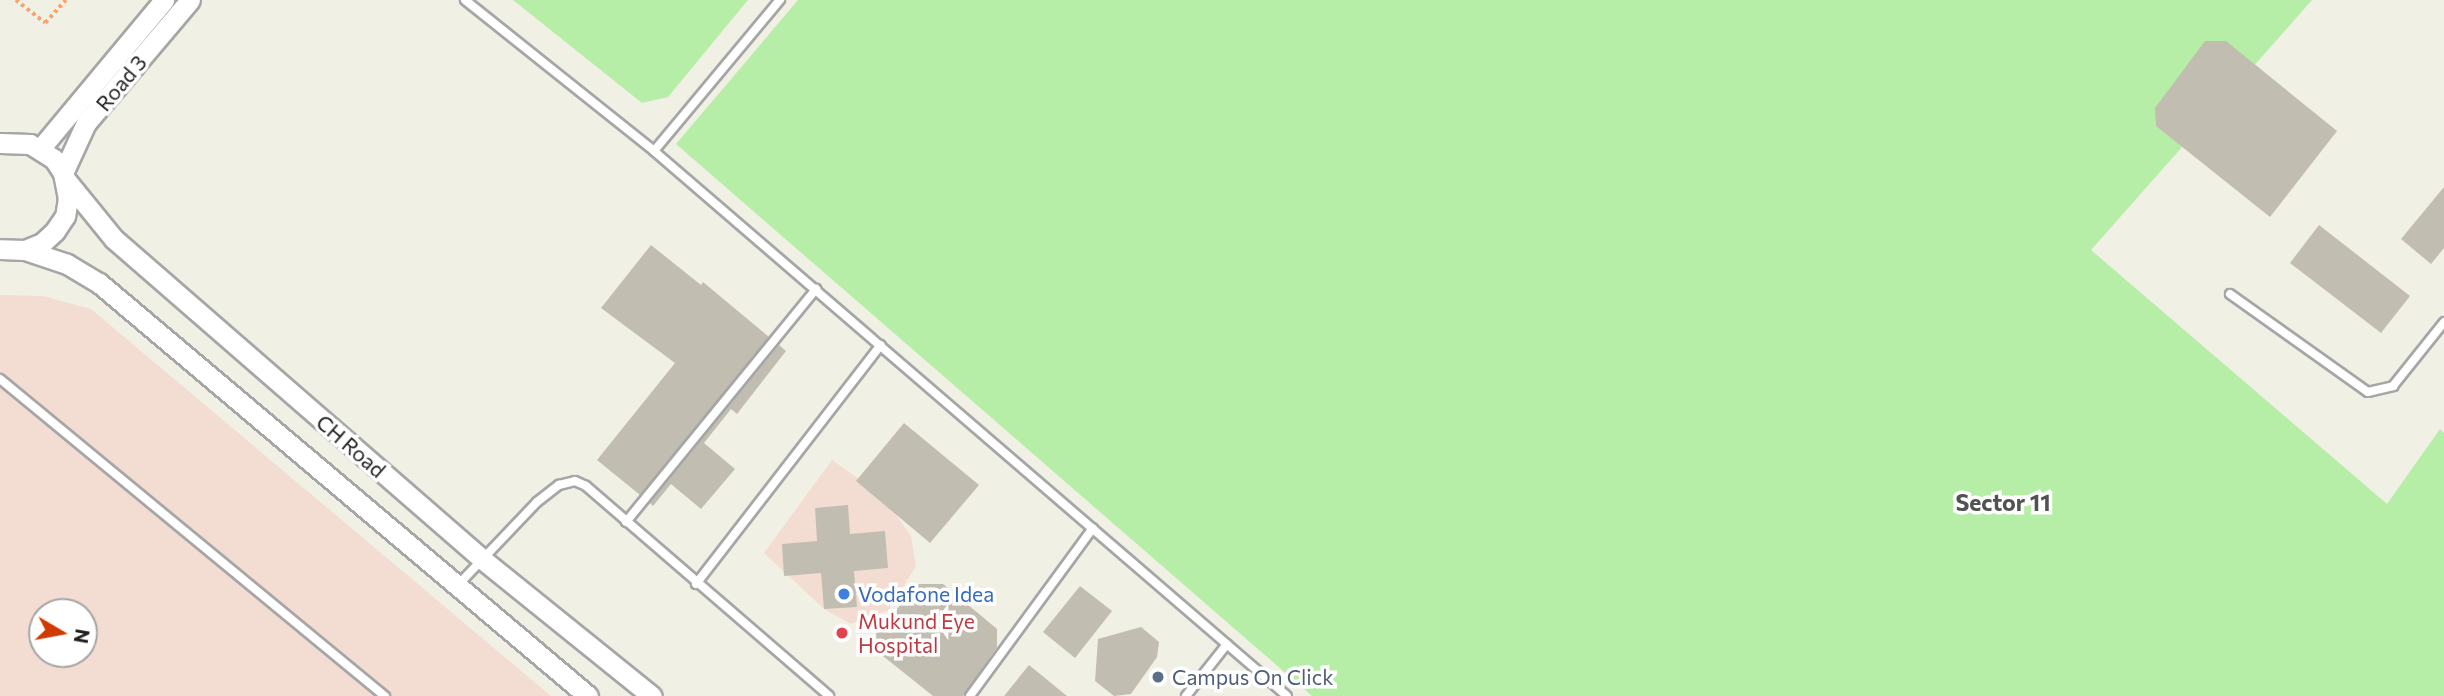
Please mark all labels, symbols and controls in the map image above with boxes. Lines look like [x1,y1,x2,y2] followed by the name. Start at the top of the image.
[90,50,152,116] street label: Road 3
[311,409,391,483] street label: CH Road
[1955,488,2051,516] district label: Sector 11
[858,581,994,607] place label: Vodafone Idea
[836,586,852,602] marker: Vodafone Idea
[28,598,98,668] north arrow
[858,608,975,658] place label: Mukund Eye Hospital
[832,623,852,643] marker: Mukund Eye Hospital
[70,627,95,645] text: N
[1172,664,1334,690] place label: Campus On Click
[1150,669,1166,685] marker: Campus On Click

